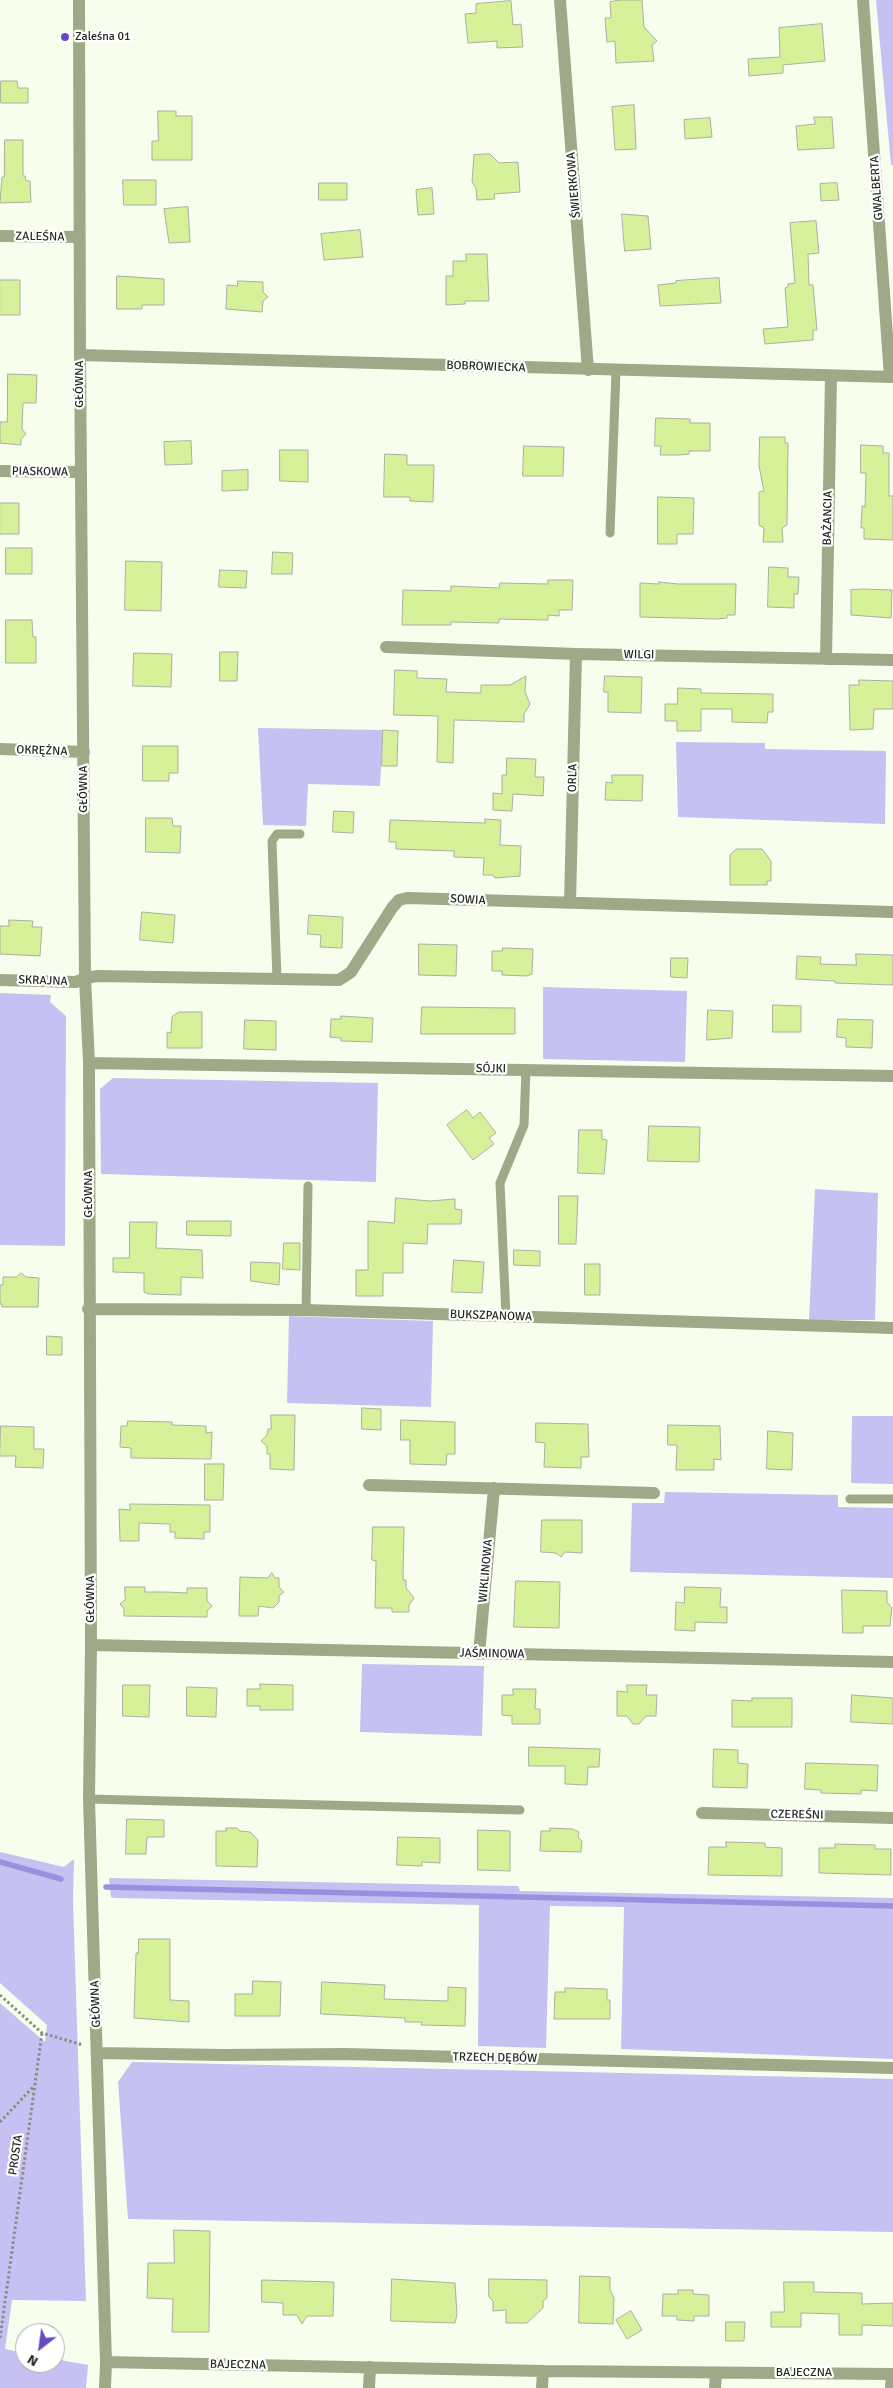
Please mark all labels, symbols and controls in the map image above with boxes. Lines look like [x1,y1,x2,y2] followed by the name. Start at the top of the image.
[75,30,131,44] place label: Zaleśna 01
[59,31,71,43] marker: Zaleśna 01
[564,151,584,219] street label: ŚWIERKOWA
[868,155,886,221] street label: GWALBERTA
[15,229,65,245] street label: ZALEŚNA
[446,358,526,376] street label: BOBROWIECKA
[73,360,87,408] street label: GŁÓWNA
[12,464,68,480] street label: PIASKOWA
[820,490,836,546] street label: BAŻANCIA
[623,648,655,662] street label: WILGI
[16,743,68,759] street label: OKRĘŻNA
[566,764,580,792] street label: ORLA
[77,765,91,813] street label: GŁÓWNA
[450,892,486,908] street label: SOWIA
[18,973,68,989] street label: SKRAJNA
[476,1062,506,1076] street label: SÓJKI
[82,1170,96,1218] street label: GŁÓWNA
[450,1307,532,1325] street label: BUKSZPANOWA
[476,1539,496,1603] street label: WIKLINOWA
[84,1575,98,1623] street label: GŁÓWNA
[459,1646,525,1662] street label: JAŚMINOWA
[770,1807,824,1823] street label: CZEREŚNI
[88,1980,104,2028] street label: GŁÓWNA
[453,2050,537,2066] street label: TRZECH DĘBÓW
[6,2134,26,2176] street label: PROSTA
[15,2323,65,2373] north arrow
[24,2351,41,2370] text: N
[210,2357,266,2373] street label: BAJECZNA
[776,2366,832,2380] street label: BAJECZNA

